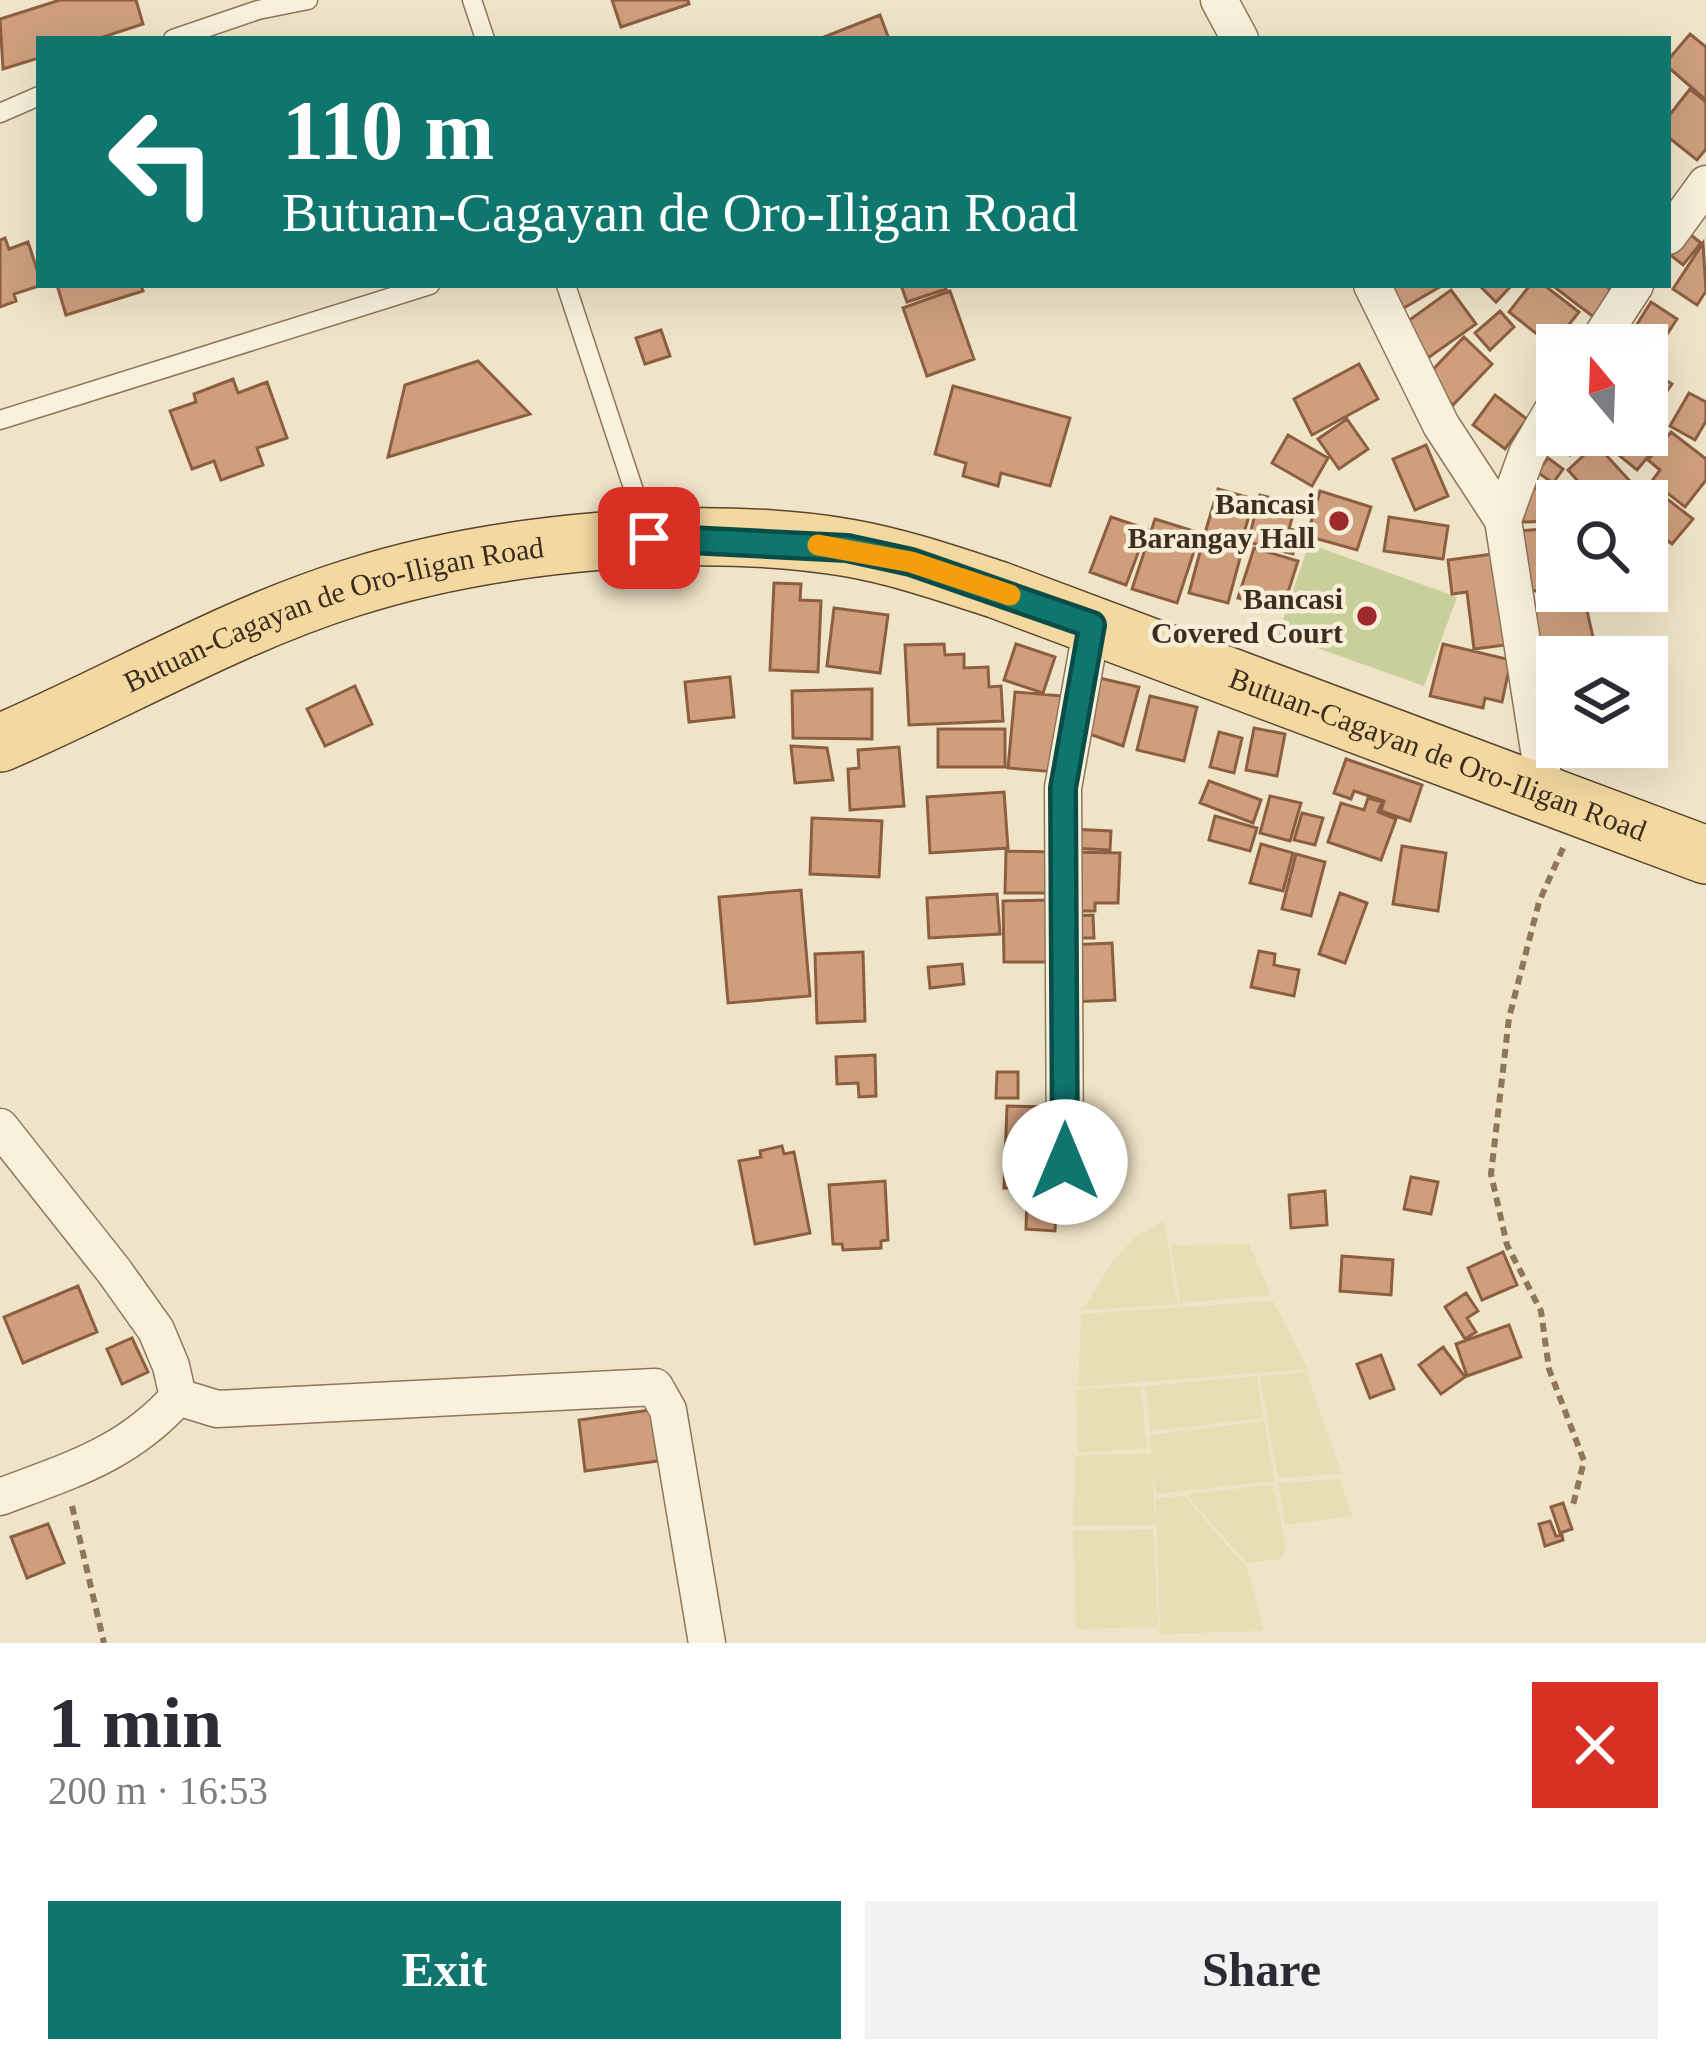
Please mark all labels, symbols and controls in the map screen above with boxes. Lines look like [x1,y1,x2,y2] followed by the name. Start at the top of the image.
[84,84,240,240] icon: left
[282,84,494,177] text: 110 m
[282,183,1078,243] text: Butuan-Cagayan de Oro-Iligan Road
[1536,324,1668,456] north arrow
[1536,324,1668,768] map controls
[1536,480,1668,612] button: search
[598,487,700,589] pin
[1127,487,1315,554] place label: Bancasi Barangay Hall
[616,505,682,571] icon: arrive
[1326,508,1352,534] marker: Bancasi Barangay Hall
[118,530,546,699] street label: Butuan-Cagayan de Oro-Iligan Road
[1151,582,1343,649] place label: Bancasi Covered Court
[1354,603,1380,629] marker: Bancasi Covered Court
[1536,636,1668,768] button: layers
[1225,661,1651,847] street label: Butuan-Cagayan de Oro-Iligan Road
[1002,1099,1128,1225] position arrow
[1532,1682,1658,1808] button: close
[48,1683,222,1763] text: 1 min
[48,1769,268,1812] text: 200 m · 16:53
[48,1901,841,2039] button: Exit
[865,1901,1658,2039] button: Share

